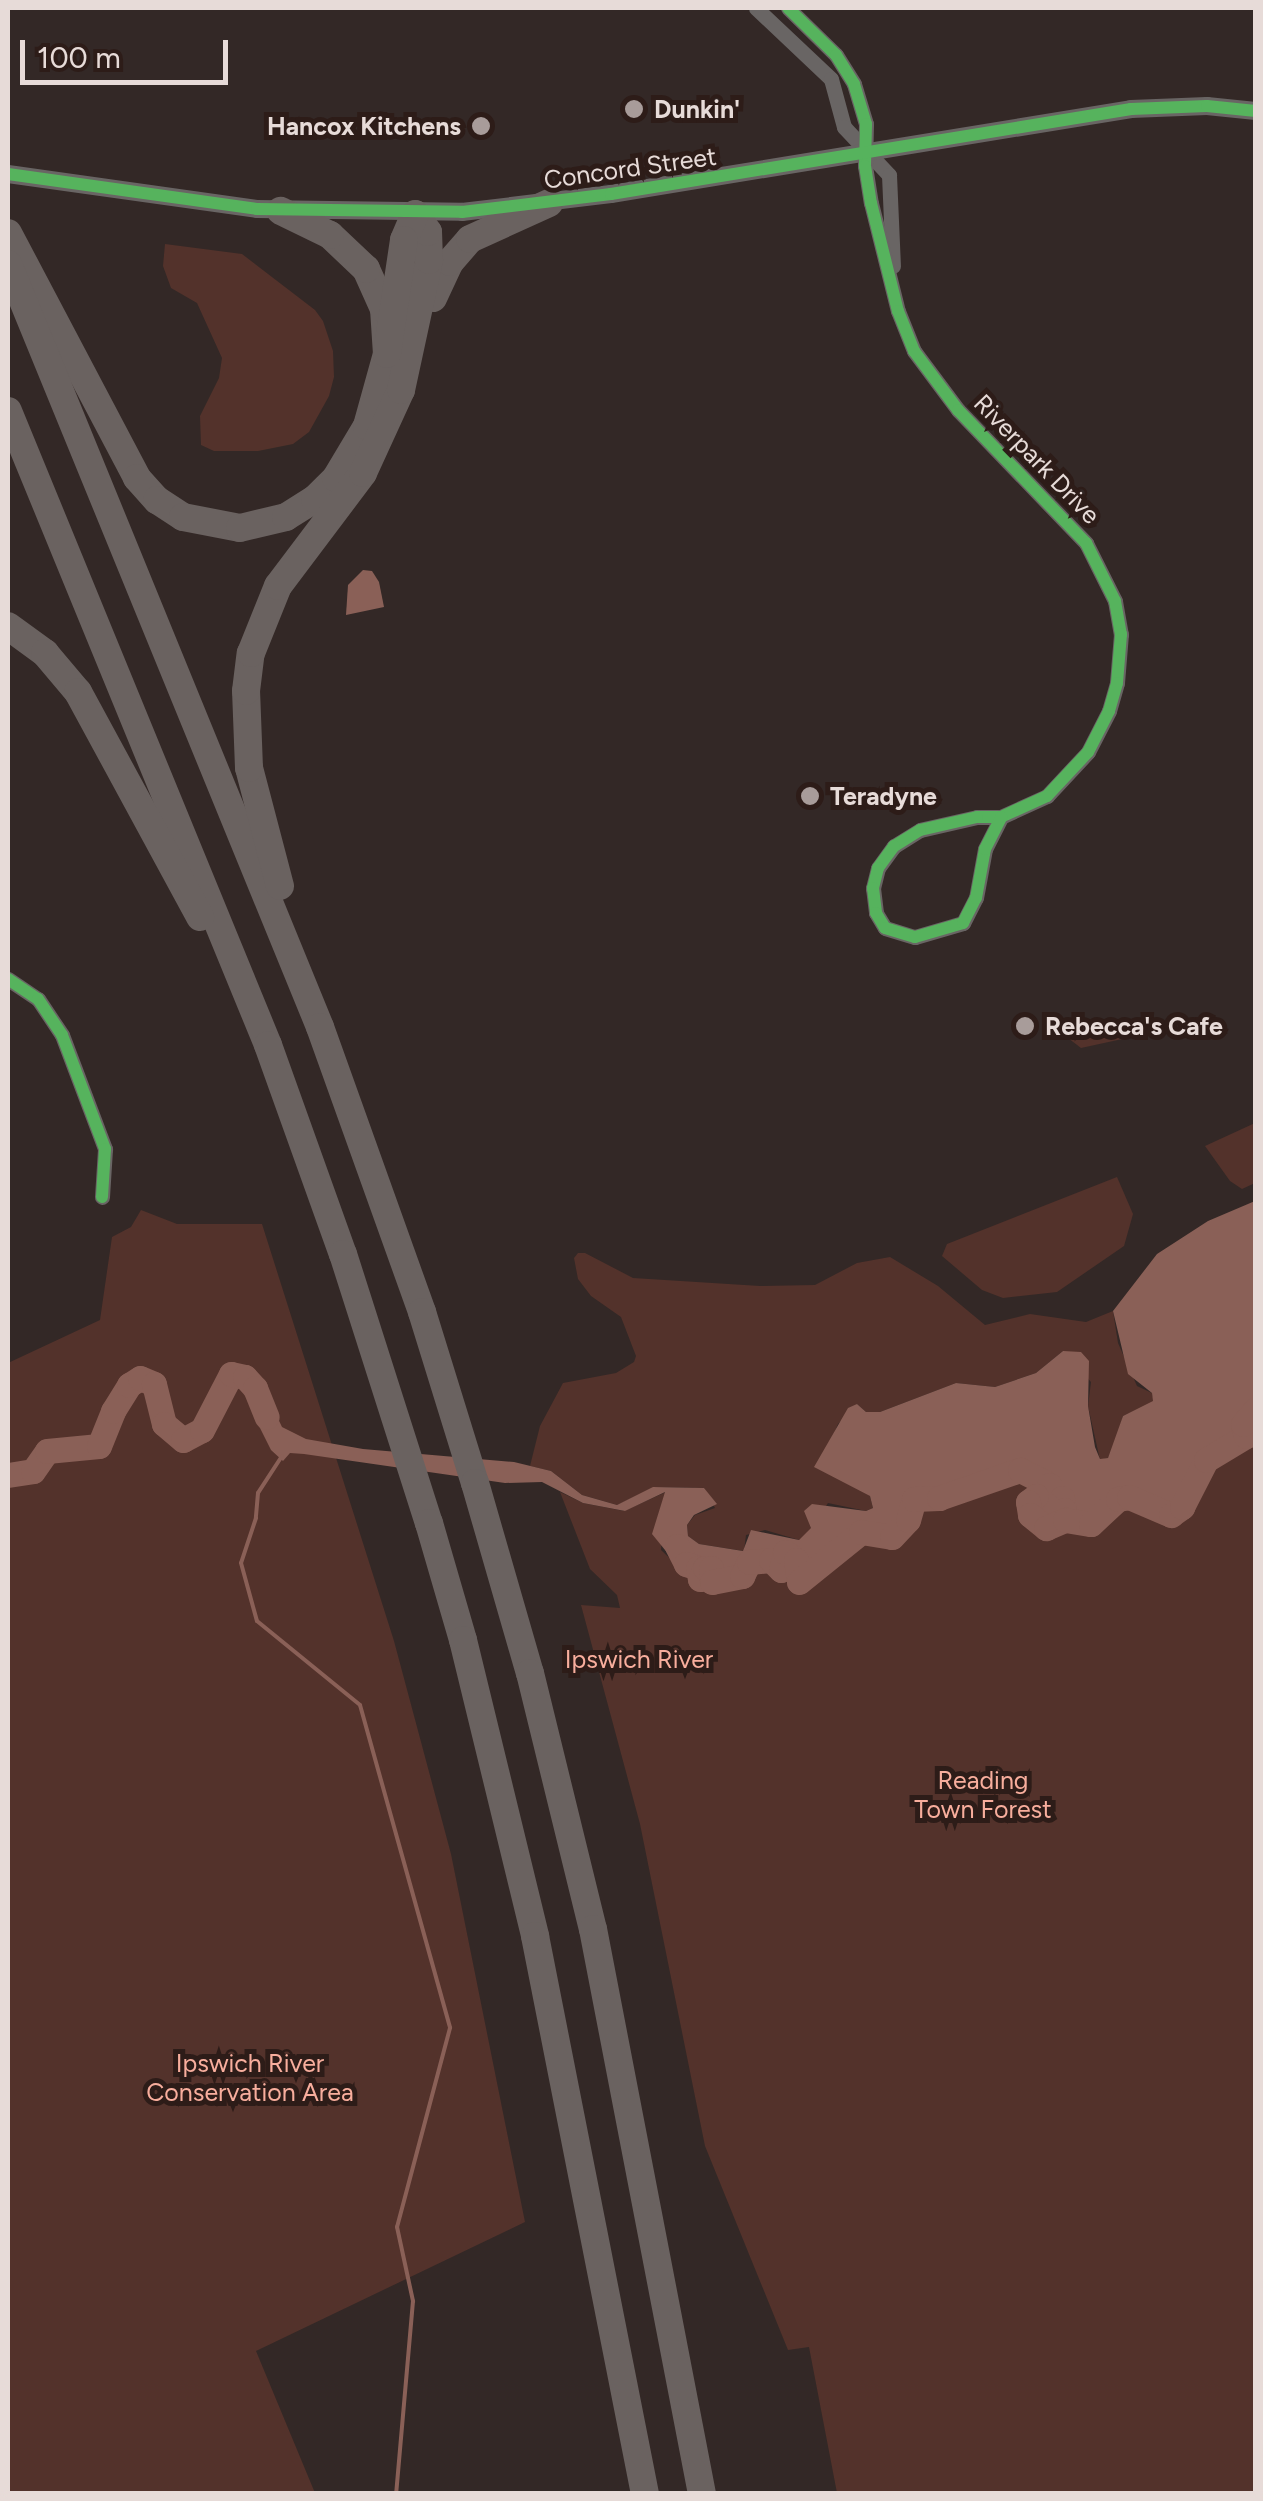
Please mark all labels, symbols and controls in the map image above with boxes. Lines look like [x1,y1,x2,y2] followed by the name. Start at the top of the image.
[25,20,232,82] scale bar
[37,39,121,76] text: 100 m
[654,94,740,124] place label: Dunkin'
[623,98,645,120] marker: Dunkin'
[267,111,461,141] place label: Hancox Kitchens
[470,115,492,137] marker: Hancox Kitchens
[542,141,718,195] street label: Concord Street
[968,388,1106,530] street label: Riverpark Drive
[830,781,937,811] place label: Teradyne
[799,785,821,807] marker: Teradyne
[1045,1011,1223,1041] place label: Rebecca's Cafe
[1014,1015,1036,1037] marker: Rebecca's Cafe
[565,1644,713,1674] park label: Ipswich River
[914,1766,1052,1825] park label: Reading Town Forest
[146,2049,354,2108] park label: Ipswich River Conservation Area

